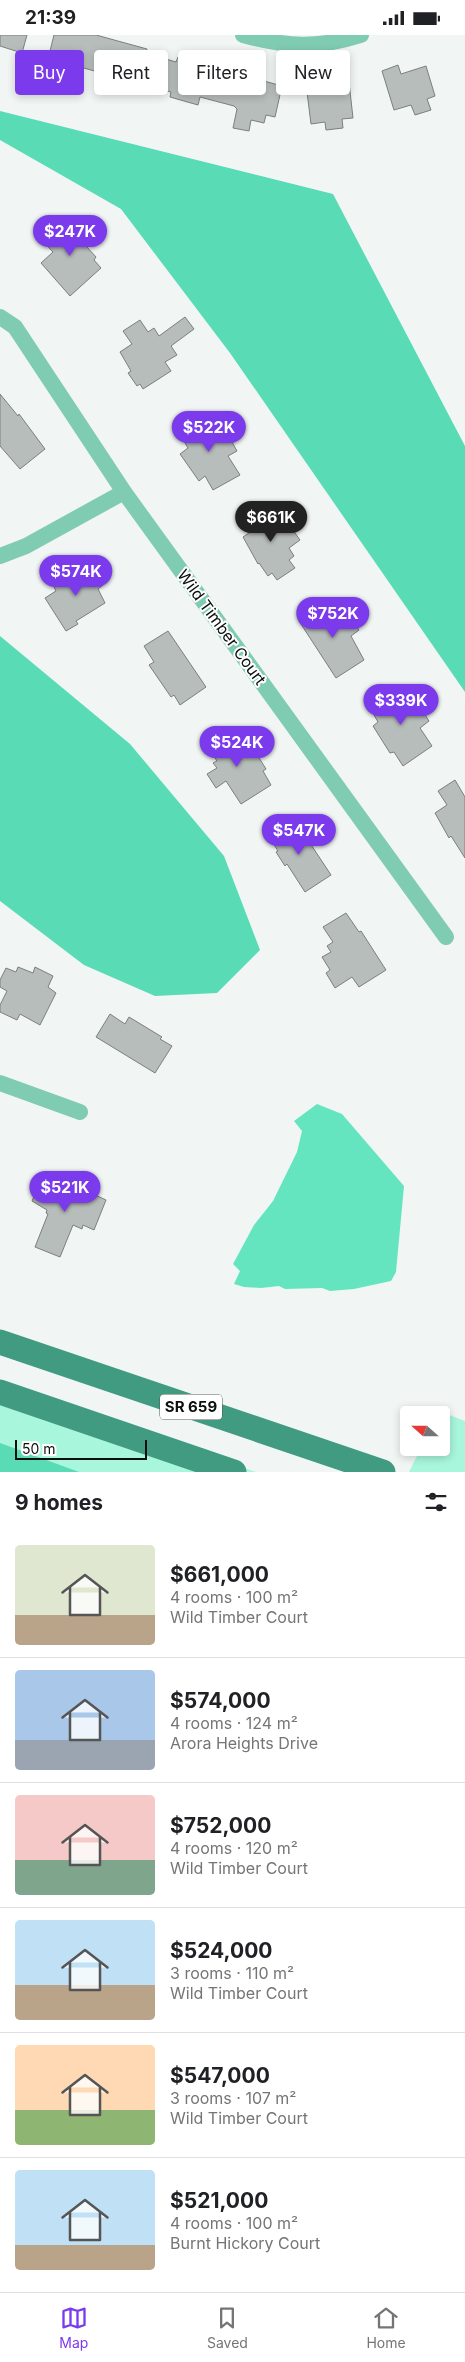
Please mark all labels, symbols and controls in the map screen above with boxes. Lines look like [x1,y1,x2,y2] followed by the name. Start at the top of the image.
[25,6,76,29] text: 21:39
[15,50,84,95] chip: Buy
[94,50,168,95] chip: Rent
[178,50,266,95] chip: Filters
[276,50,350,95] chip: New
[35,215,105,257] pin: $247K
[44,221,96,241] text: $247K
[174,411,244,453] pin: $522K
[183,417,235,437] text: $522K
[236,501,306,543] pin: $661K
[246,507,296,527] text: $661K
[41,555,111,597] pin: $574K
[50,561,102,581] text: $574K
[173,565,271,689] street label: Wild Timber Court
[298,597,368,639] pin: $752K
[307,603,359,623] text: $752K
[366,683,436,726] pin: $339K
[374,690,428,710] text: $339K
[202,725,272,768] pin: $524K
[211,732,263,752] text: $524K
[264,813,334,856] pin: $547K
[273,820,325,840] text: $547K
[30,1171,100,1213] pin: $521K
[40,1177,90,1197] text: $521K
[160,1395,222,1419] road number: SR 659
[400,1406,450,1456] north arrow
[400,1406,450,1456] map controls
[15,1437,148,1460] scale bar
[22,1440,56,1457] text: 50 m
[422,1488,450,1516] icon: filters
[15,1490,103,1515] text: 9 homes
[170,1562,269,1587] text: $661,000
[55,1565,115,1625] icon: home
[170,1587,298,1607] text: 4 rooms · 100 m²
[170,1607,308,1627] text: Wild Timber Court
[170,1688,271,1713] text: $574,000
[55,1690,115,1750] icon: home
[170,1713,298,1733] text: 4 rooms · 124 m²
[170,1733,318,1753] text: Arora Heights Drive
[170,1813,271,1838] text: $752,000
[55,1815,115,1875] icon: home
[170,1838,298,1858] text: 4 rooms · 120 m²
[170,1858,308,1878] text: Wild Timber Court
[170,1938,272,1963] text: $524,000
[55,1940,115,2000] icon: home
[170,1963,294,1983] text: 3 rooms · 110 m²
[170,1983,308,2003] text: Wild Timber Court
[170,2063,270,2088] text: $547,000
[55,2065,115,2125] icon: home
[170,2088,296,2108] text: 3 rooms · 107 m²
[170,2108,308,2128] text: Wild Timber Court
[170,2188,268,2213] text: $521,000
[55,2190,115,2250] icon: home
[170,2213,298,2233] text: 4 rooms · 100 m²
[170,2233,320,2253] text: Burnt Hickory Court
[59,2304,88,2351] tab: Map
[207,2304,248,2351] tab: Saved
[366,2304,406,2351] tab: Home

